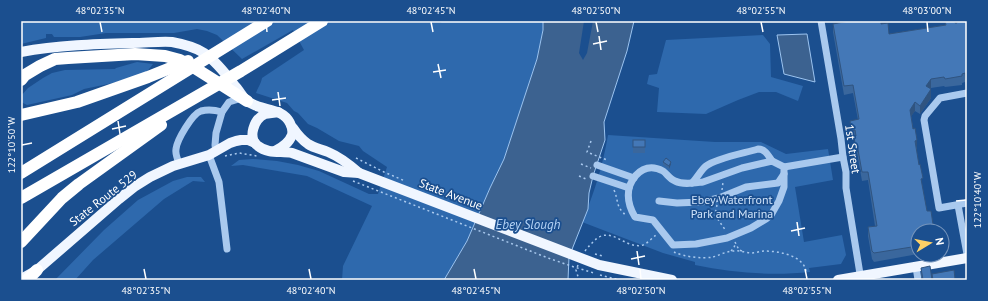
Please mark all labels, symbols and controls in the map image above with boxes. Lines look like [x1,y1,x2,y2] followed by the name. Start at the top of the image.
[75,4,125,17] text: 48°02'35"N
[241,4,291,17] text: 48°02'40"N
[406,4,456,17] text: 48°02'45"N
[571,4,621,17] text: 48°02'50"N
[736,4,786,17] text: 48°02'55"N
[902,4,952,17] text: 48°03'00"N
[5,116,18,173] text: 122°10'50"W
[842,123,864,175] street label: 1st Street
[66,167,140,229] street label: State Route 529
[971,171,984,228] text: 122°10'40"W
[417,175,485,213] street label: State Avenue
[691,192,773,221] park label: Ebey Waterfront Park and Marina
[496,216,561,233] water label: Ebey Slough
[910,223,950,263] north arrow
[932,236,947,246] text: N
[121,284,171,297] text: 48°02'35"N
[286,284,336,297] text: 48°02'40"N
[451,284,501,297] text: 48°02'45"N
[616,284,666,297] text: 48°02'50"N
[782,284,832,297] text: 48°02'55"N

